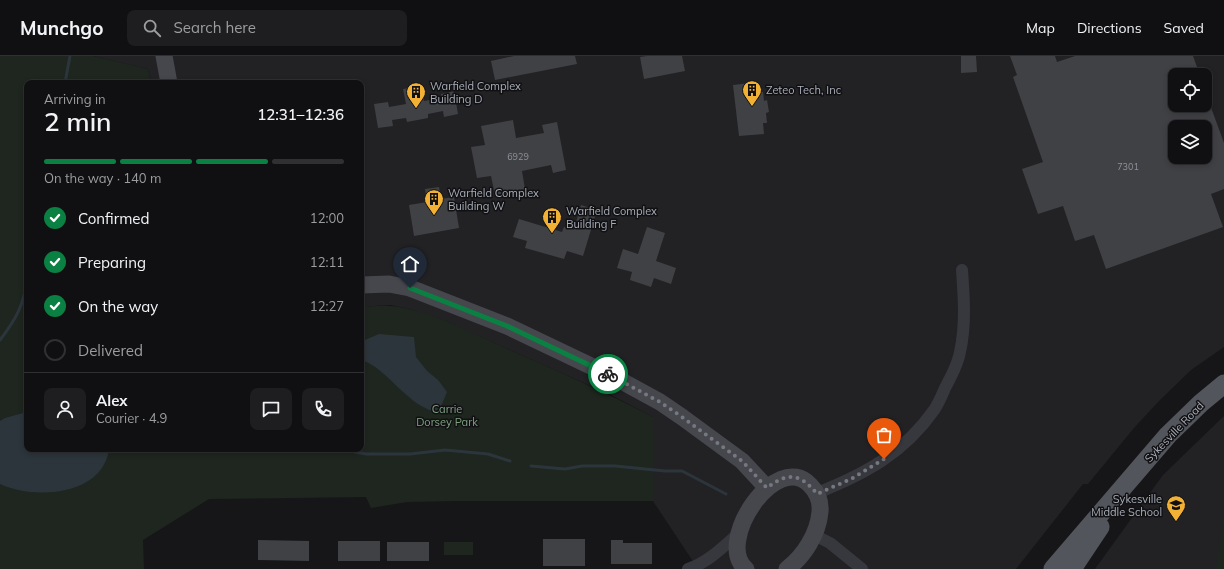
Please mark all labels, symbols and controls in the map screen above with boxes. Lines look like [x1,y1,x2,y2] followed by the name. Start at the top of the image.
[127,10,407,46] search box
[20,16,103,40] text: Munchgo
[141,17,163,39] icon: search
[173,18,256,37] text: Search here
[1026,19,1055,37] text: Map
[1077,19,1142,37] text: Directions
[1164,19,1204,37] text: Saved
[1168,68,1212,164] map controls
[1168,68,1212,112] button: locate
[430,79,521,106] place label: Warfield Complex Building D
[741,79,763,107] building icon: Zeteo Tech, Inc
[405,81,427,109] building icon: Warfield Complex Building D
[766,83,842,97] place label: Zeteo Tech, Inc
[44,91,106,107] text: Arriving in
[44,105,112,138] text: 2 min
[257,105,344,124] text: 12:31–12:36
[1168,120,1212,164] button: layers
[507,151,529,162] house number: 6929
[1117,161,1139,172] house number: 7301
[44,170,161,186] text: On the way · 140 m
[448,186,539,213] place label: Warfield Complex Building W
[423,188,445,216] building icon: Warfield Complex Building W
[566,204,657,231] place label: Warfield Complex Building F
[541,206,563,234] building icon: Warfield Complex Building F
[44,207,66,229] icon: check
[78,209,149,228] text: Confirmed
[310,210,344,226] text: 12:00
[393,247,427,288] pin
[44,251,66,273] icon: check
[78,253,146,272] text: Preparing
[399,253,421,275] icon: home
[310,254,344,270] text: 12:11
[44,295,66,317] icon: check
[78,297,158,316] text: On the way
[310,298,344,314] text: 12:27
[78,341,143,360] text: Delivered
[588,354,628,394] courier
[597,363,619,385] icon: bike
[44,388,86,430] button: person
[250,388,292,430] button: chat
[302,388,344,430] button: phone
[96,391,128,410] text: Alex
[1142,399,1206,465] street label: Sykesville Road
[416,402,478,429] park label: Carrie Dorsey Park
[96,410,167,426] text: Courier · 4.9
[867,418,901,459] pin
[873,424,895,446] icon: bag
[1091,492,1162,519] place label: Sykesville Middle School
[1165,494,1187,522] school or university icon: Sykesville Middle School

